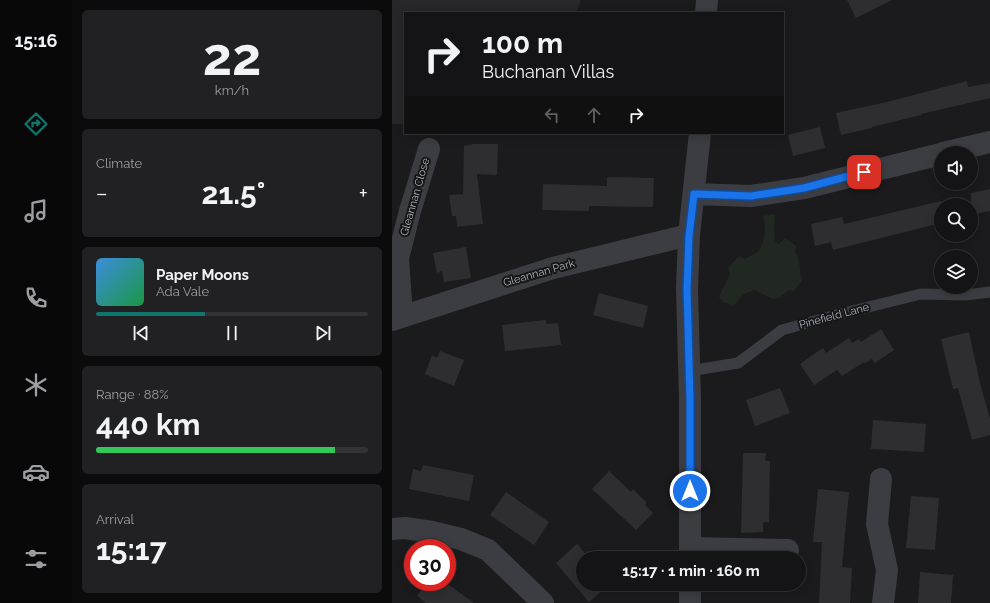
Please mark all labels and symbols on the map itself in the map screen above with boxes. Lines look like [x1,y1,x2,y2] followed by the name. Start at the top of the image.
[847,155,881,189] pin
[398,156,432,237] street label: Gleannan Close
[502,257,576,289] street label: Gleannan Park
[798,300,871,332] street label: Pinefield Lane
[669,470,711,512] position arrow
[404,539,456,591] speed limit sign: 30

